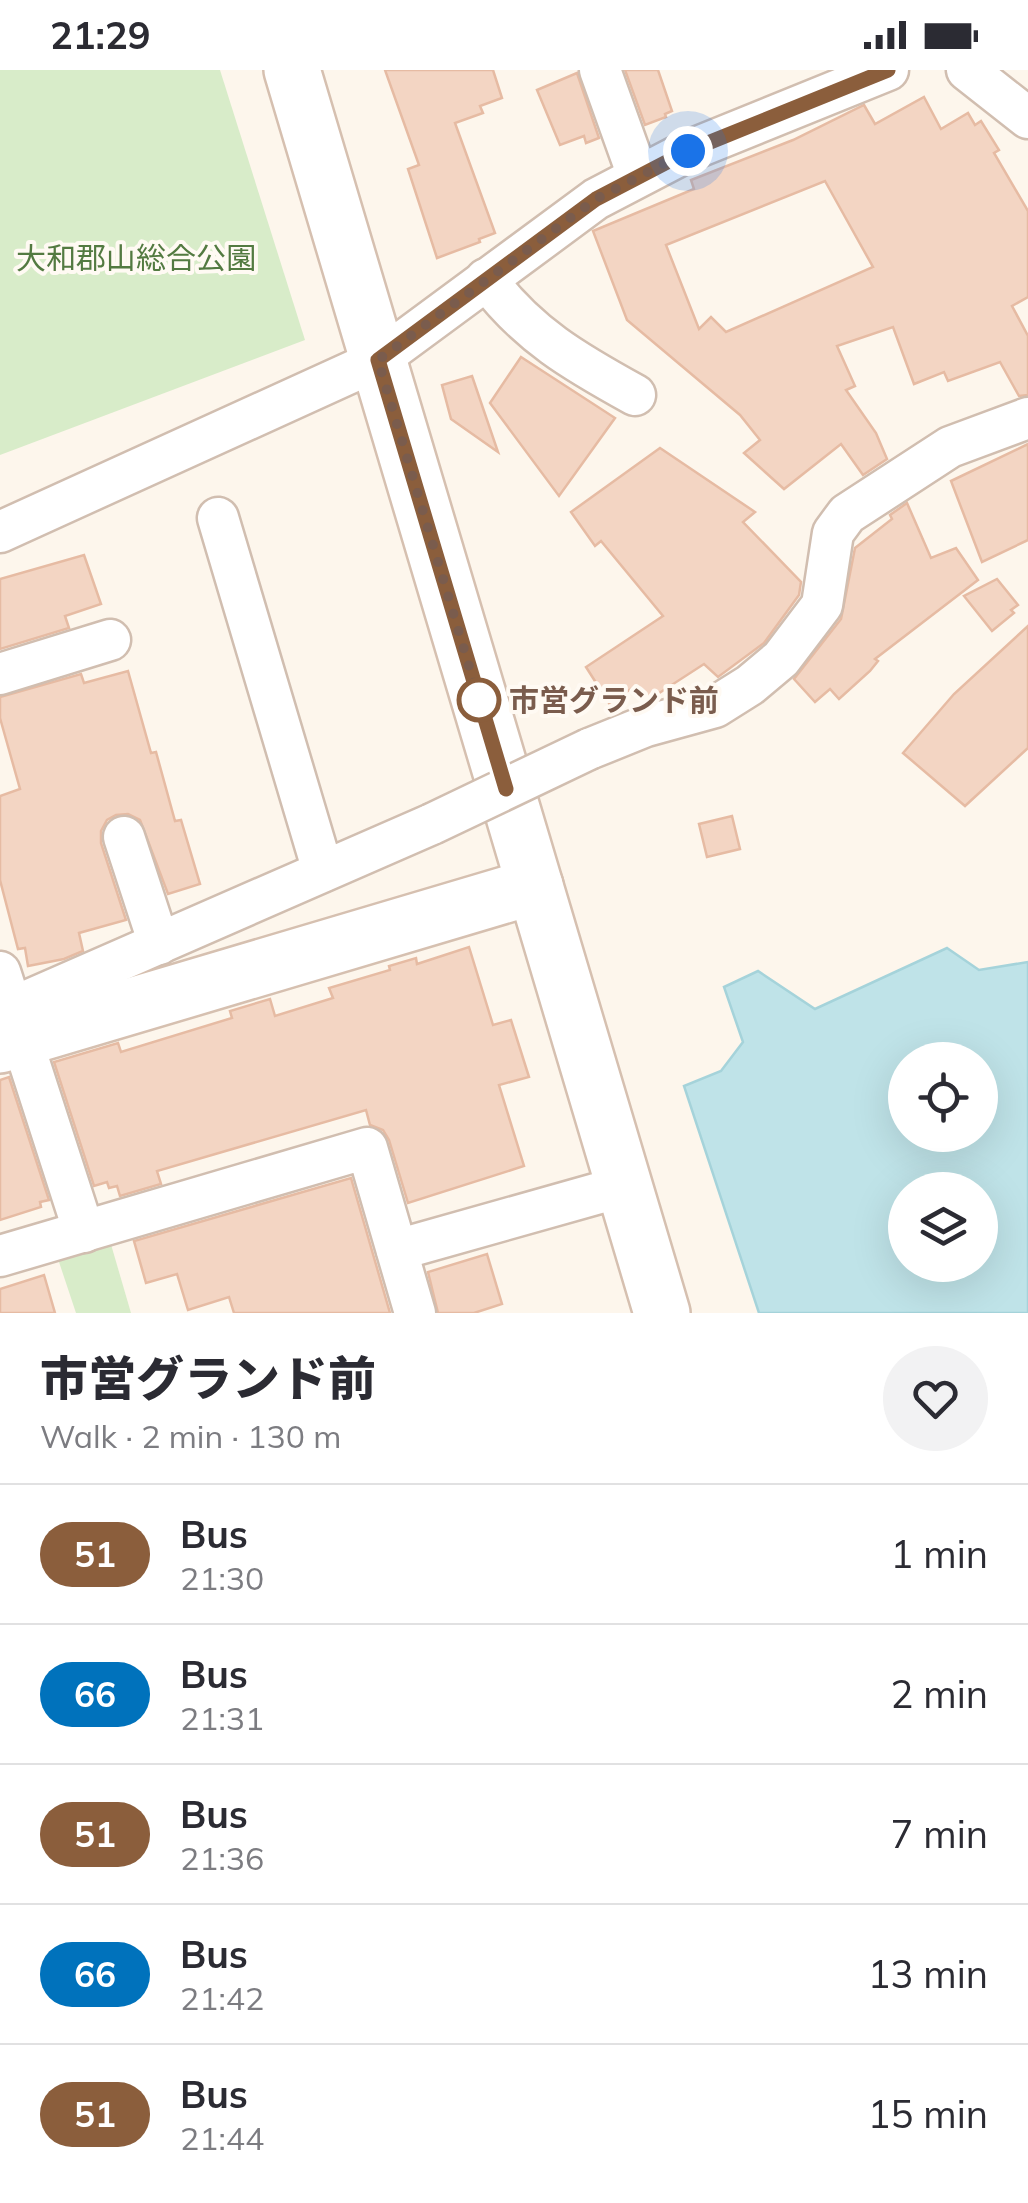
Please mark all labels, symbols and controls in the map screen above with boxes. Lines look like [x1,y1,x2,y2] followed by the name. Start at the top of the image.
[50,11,151,59] text: 21:29
[663,126,713,176] your location
[16,239,256,277] park label: 大和郡山総合公園
[458,679,500,721] marker: 市営グランド前
[509,681,719,719] place label: 市営グランド前
[888,1042,998,1282] map controls
[888,1042,998,1152] button: locate
[888,1172,998,1282] button: layers
[883,1346,988,1451] button: heart
[40,1348,376,1408] text: 市営グランド前
[40,1416,341,1456] text: Walk · 2 min · 130 m
[180,1510,248,1558] text: Bus
[891,1530,988,1578] text: 1 min
[74,1532,116,1576] text: 51
[180,1558,264,1598] text: 21:30
[180,1650,248,1698] text: Bus
[891,1670,988,1718] text: 2 min
[74,1672,116,1716] text: 66
[180,1698,264,1738] text: 21:31
[180,1790,248,1838] text: Bus
[891,1810,988,1858] text: 7 min
[74,1812,116,1856] text: 51
[180,1838,264,1878] text: 21:36
[180,1930,248,1978] text: Bus
[868,1950,988,1998] text: 13 min
[74,1952,116,1996] text: 66
[180,1978,264,2018] text: 21:42
[180,2070,248,2118] text: Bus
[868,2090,988,2138] text: 15 min
[74,2092,116,2136] text: 51
[180,2118,264,2158] text: 21:44

